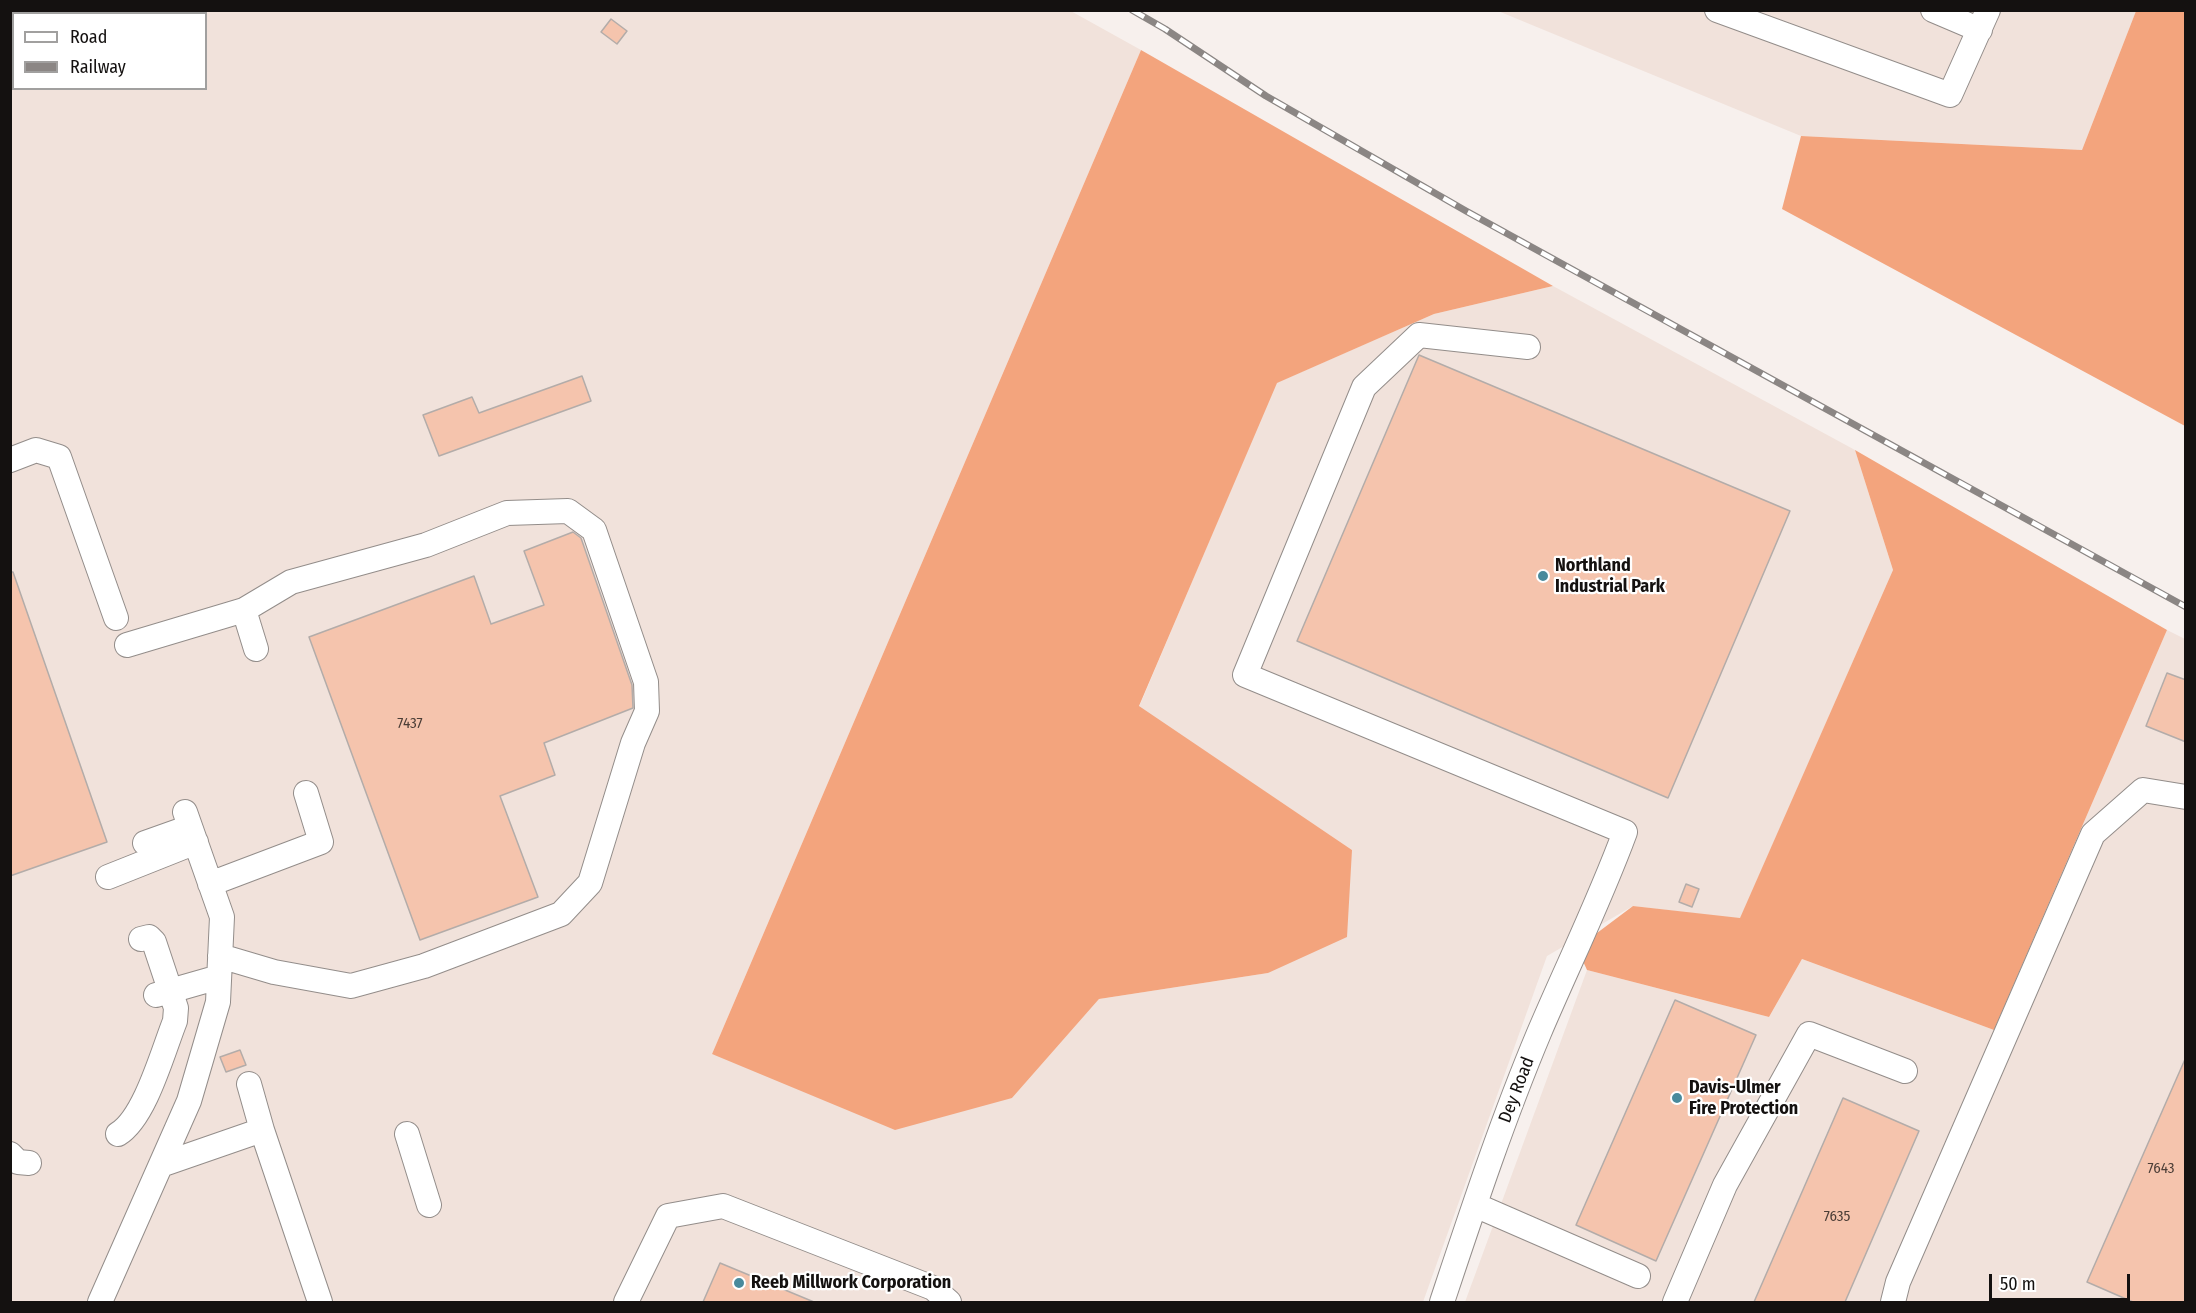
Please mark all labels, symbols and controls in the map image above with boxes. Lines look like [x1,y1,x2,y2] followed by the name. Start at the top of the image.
[12,12,207,90] legend
[70,26,107,48] text: Road
[70,56,126,78] text: Railway
[1555,555,1665,598] place label: Northland Industrial Park
[1536,569,1550,583] marker: Northland Industrial Park
[397,715,423,733] house number: 7437
[1495,1054,1539,1126] street label: Dey Road
[1689,1077,1798,1120] place label: Davis-Ulmer Fire Protection
[1670,1091,1684,1105] marker: Davis-Ulmer Fire Protection
[2148,1160,2174,1178] house number: 7643
[1824,1208,1850,1226] house number: 7635
[1992,1262,2133,1300] scale bar
[751,1272,951,1294] place label: Reeb Millwork Corporation
[2000,1273,2036,1295] text: 50 m
[732,1276,746,1290] marker: Reeb Millwork Corporation

